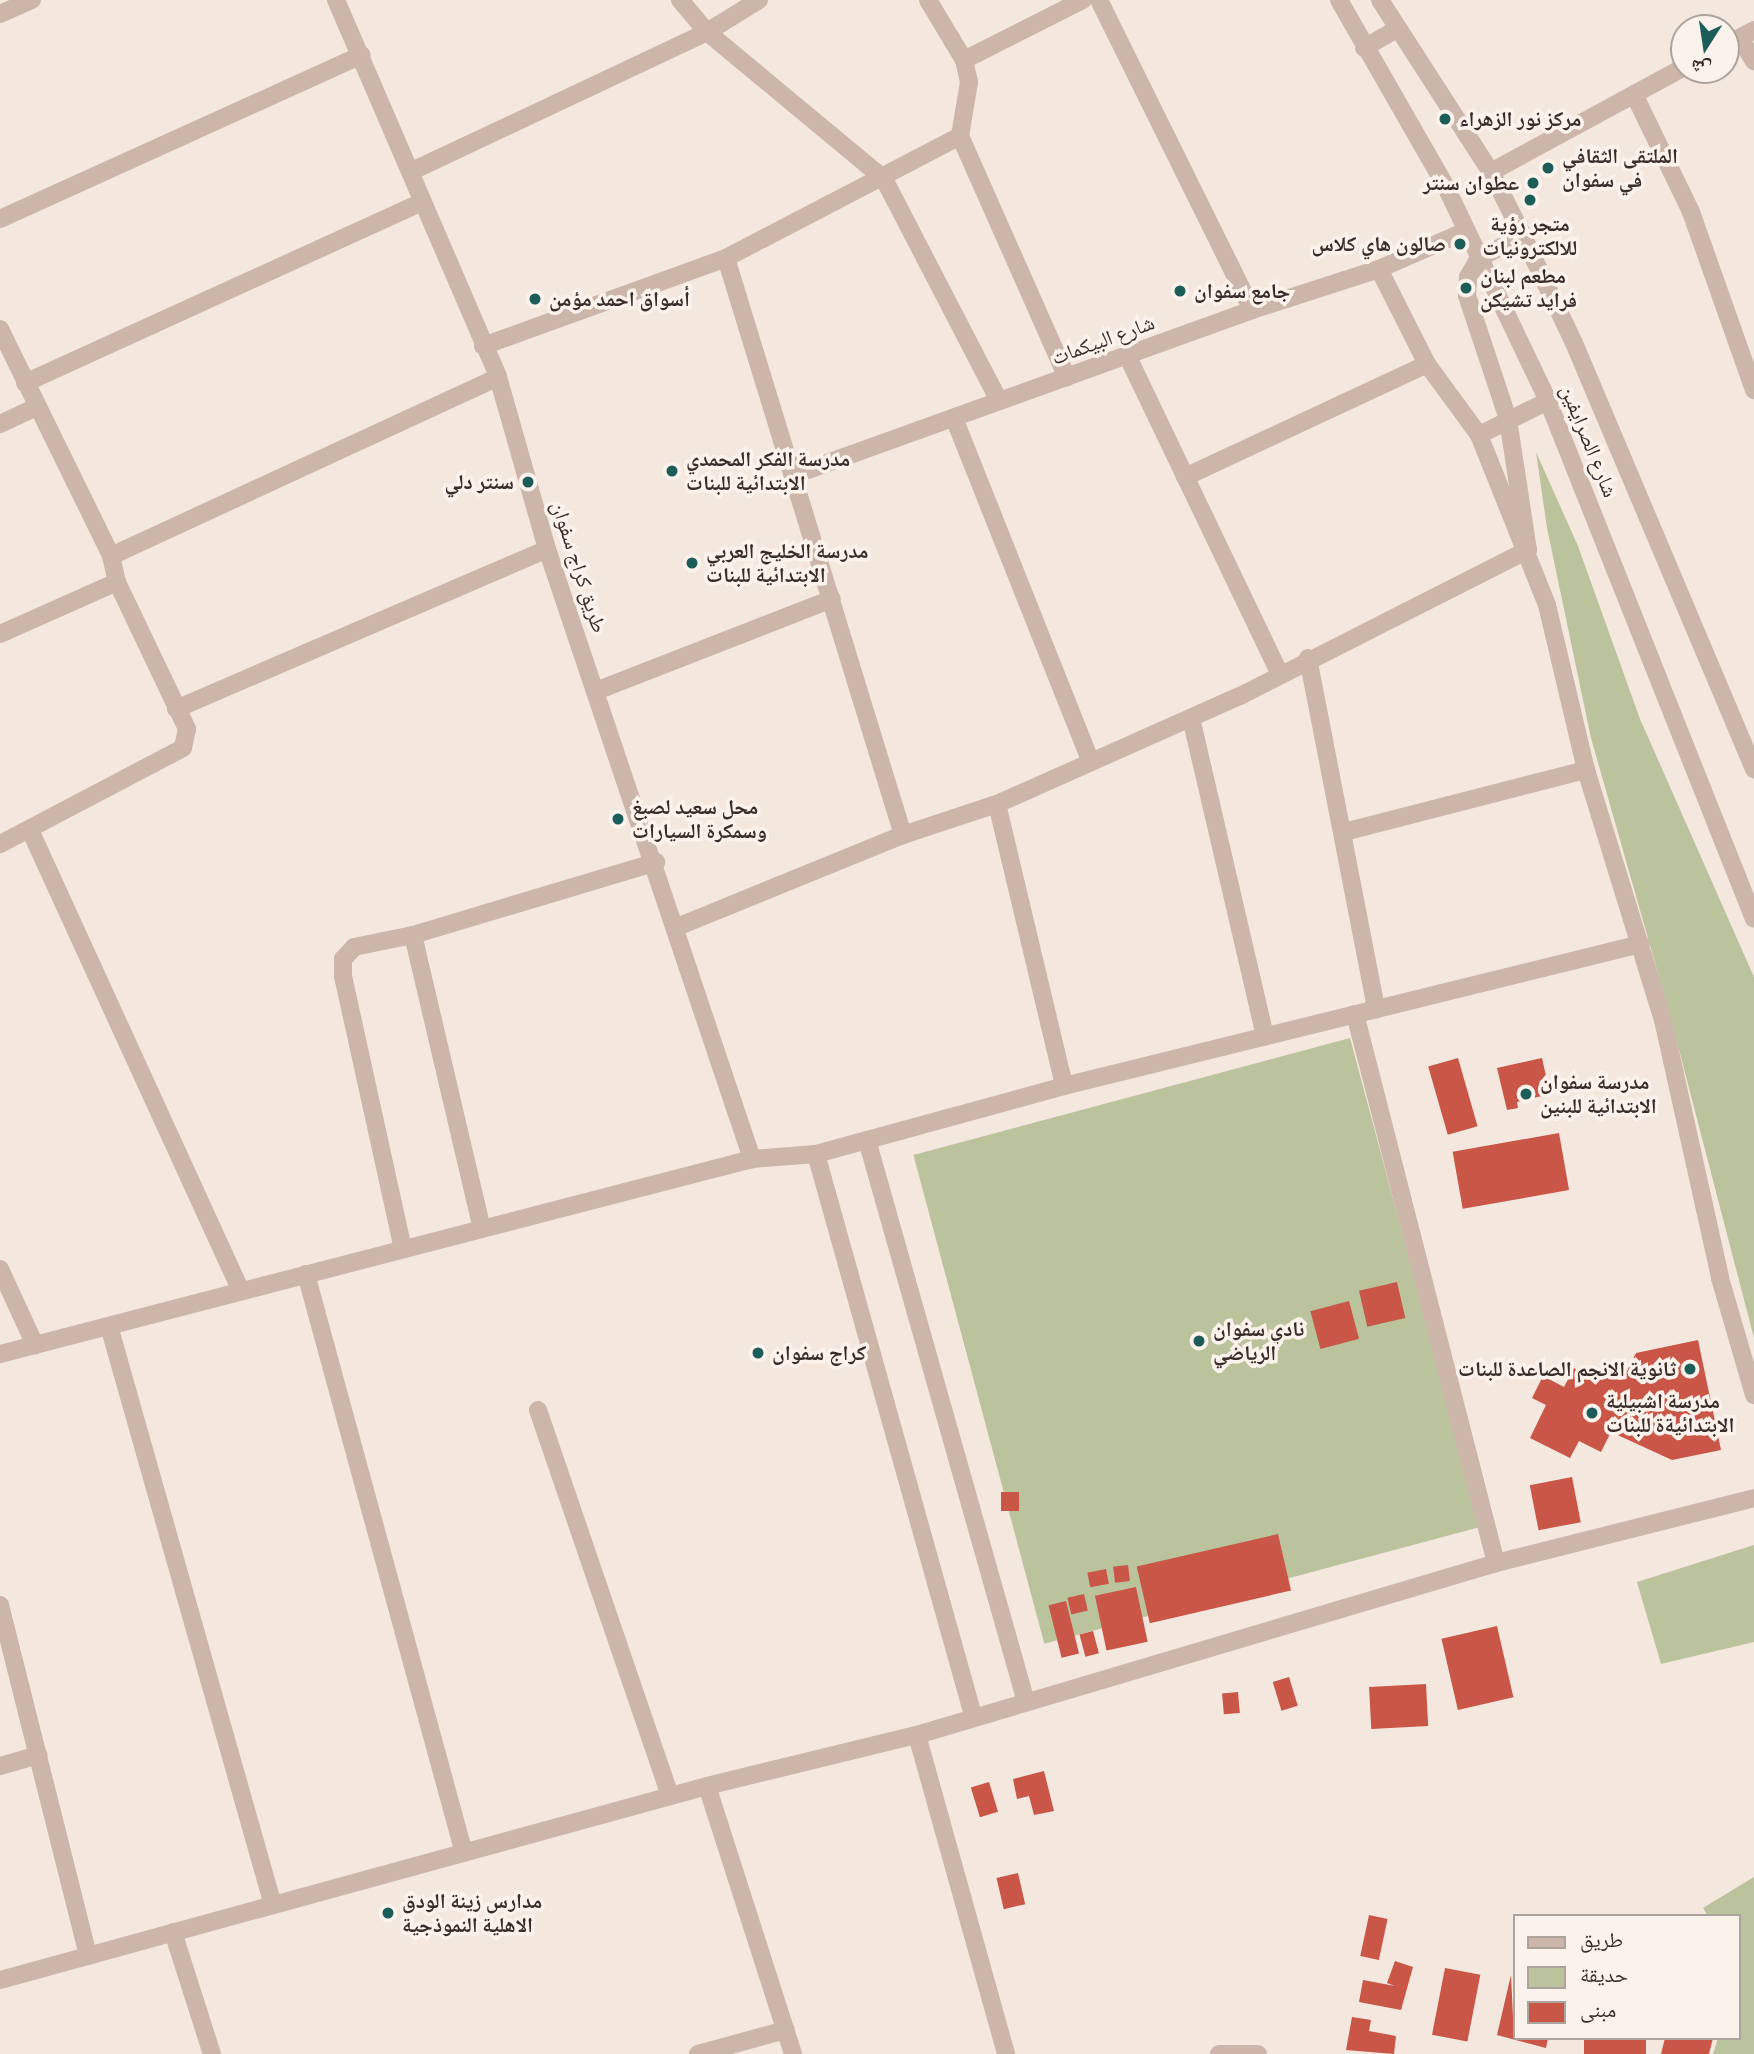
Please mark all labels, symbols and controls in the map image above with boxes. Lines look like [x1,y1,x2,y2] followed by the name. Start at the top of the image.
[1670,14,1740,84] north arrow
[1689,54,1713,81] text: ش
[1459,106,1581,132] place label: مركز نور الزهراء
[1437,111,1453,127] marker: مركز نور الزهراء
[1562,143,1678,193] place label: الملتقى الثقافي في سفوان
[1540,160,1556,176] marker: الملتقى الثقافي في سفوان
[1423,170,1519,196] place label: عطوان سنتر
[1525,175,1541,191] marker: عطوان سنتر
[1522,192,1538,208] marker: متجر رؤية للالكترونيات
[1483,211,1577,261] place label: متجر رؤية للالكترونيات
[1311,231,1446,257] place label: صالون هاي كلاس
[1452,236,1468,252] marker: صالون هاي كلاس
[1480,263,1577,313] place label: مطعم لبنان فرايد تشيكن
[1194,278,1290,304] place label: جامع سفوان
[1458,280,1474,296] marker: مطعم لبنان فرايد تشيكن
[1172,283,1188,299] marker: جامع سفوان
[549,286,690,312] place label: أسواق احمد مؤمن
[527,291,543,307] marker: أسواق احمد مؤمن
[1048,310,1158,370] street label: شارع البيكمات
[1555,381,1623,501] street label: شارع الصرايفين
[686,446,850,496] place label: مدرسة الفكر المحمدي الابتدائية للبنات
[664,463,680,479] marker: مدرسة الفكر المحمدي الابتدائية للبنات
[445,469,514,495] place label: سنتر دلي
[520,474,536,490] marker: سنتر دلي
[546,498,612,636] street label: طريق كراج سفوان
[706,538,868,588] place label: مدرسة الخليج العربي الابتدائية للبنات
[684,555,700,571] marker: مدرسة الخليج العربي الابتدائية للبنات
[632,794,767,844] place label: محل سعيد لصبغ وسمكرة السيارات
[610,811,626,827] marker: محل سعيد لصبغ وسمكرة السيارات
[1540,1069,1657,1119] place label: مدرسة سفوان الابتدائية للبنين
[1518,1086,1534,1102] marker: مدرسة سفوان الابتدائية للبنين
[1213,1316,1304,1366] place label: نادي سفوان الرياضي
[1191,1333,1207,1349] marker: نادي سفوان الرياضي
[772,1340,866,1366] place label: كراج سفوان
[750,1345,766,1361] marker: كراج سفوان
[1458,1356,1676,1382] place label: ثانوية الانجم الصاعدة للبنات
[1682,1361,1698,1377] marker: ثانوية الانجم الصاعدة للبنات
[1606,1388,1735,1438] place label: مدرسة اشبيلية الابتدائيةة للبنات
[1584,1405,1600,1421] marker: مدرسة اشبيلية الابتدائيةة للبنات
[402,1888,542,1938] place label: مدارس زينة الودق الاهلية النموذجية
[380,1905,396,1921] marker: مدارس زينة الودق الاهلية النموذجية
[1512,1914,1740,2040] legend
[1580,1927,1623,1953] text: طريق
[1580,1962,1628,1988] text: حديقة
[1580,1997,1616,2023] text: مبنى

